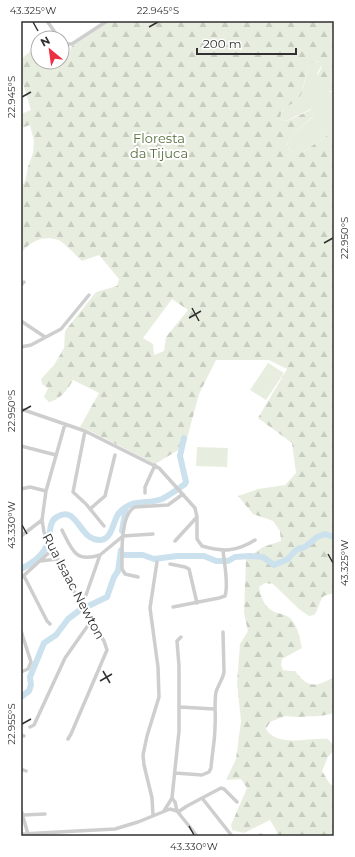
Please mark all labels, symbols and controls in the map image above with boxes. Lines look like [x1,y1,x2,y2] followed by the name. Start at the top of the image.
[10,4,56,17] text: 43.325°W
[137,4,179,17] text: 22.945°S
[30,30,70,70] north arrow
[197,30,296,56] scale bar
[38,33,52,50] text: N
[203,36,242,51] text: 200 m
[5,76,18,118] text: 22.945°S
[130,130,188,161] park label: Floresta da Tijuca
[338,217,351,259] text: 22.950°S
[5,390,18,432] text: 22.950°S
[5,501,18,549] text: 43.330°W
[39,530,109,642] street label: Rua Isaac Newton
[338,540,351,586] text: 43.325°W
[5,703,18,745] text: 22.955°S
[170,840,218,853] text: 43.330°W

